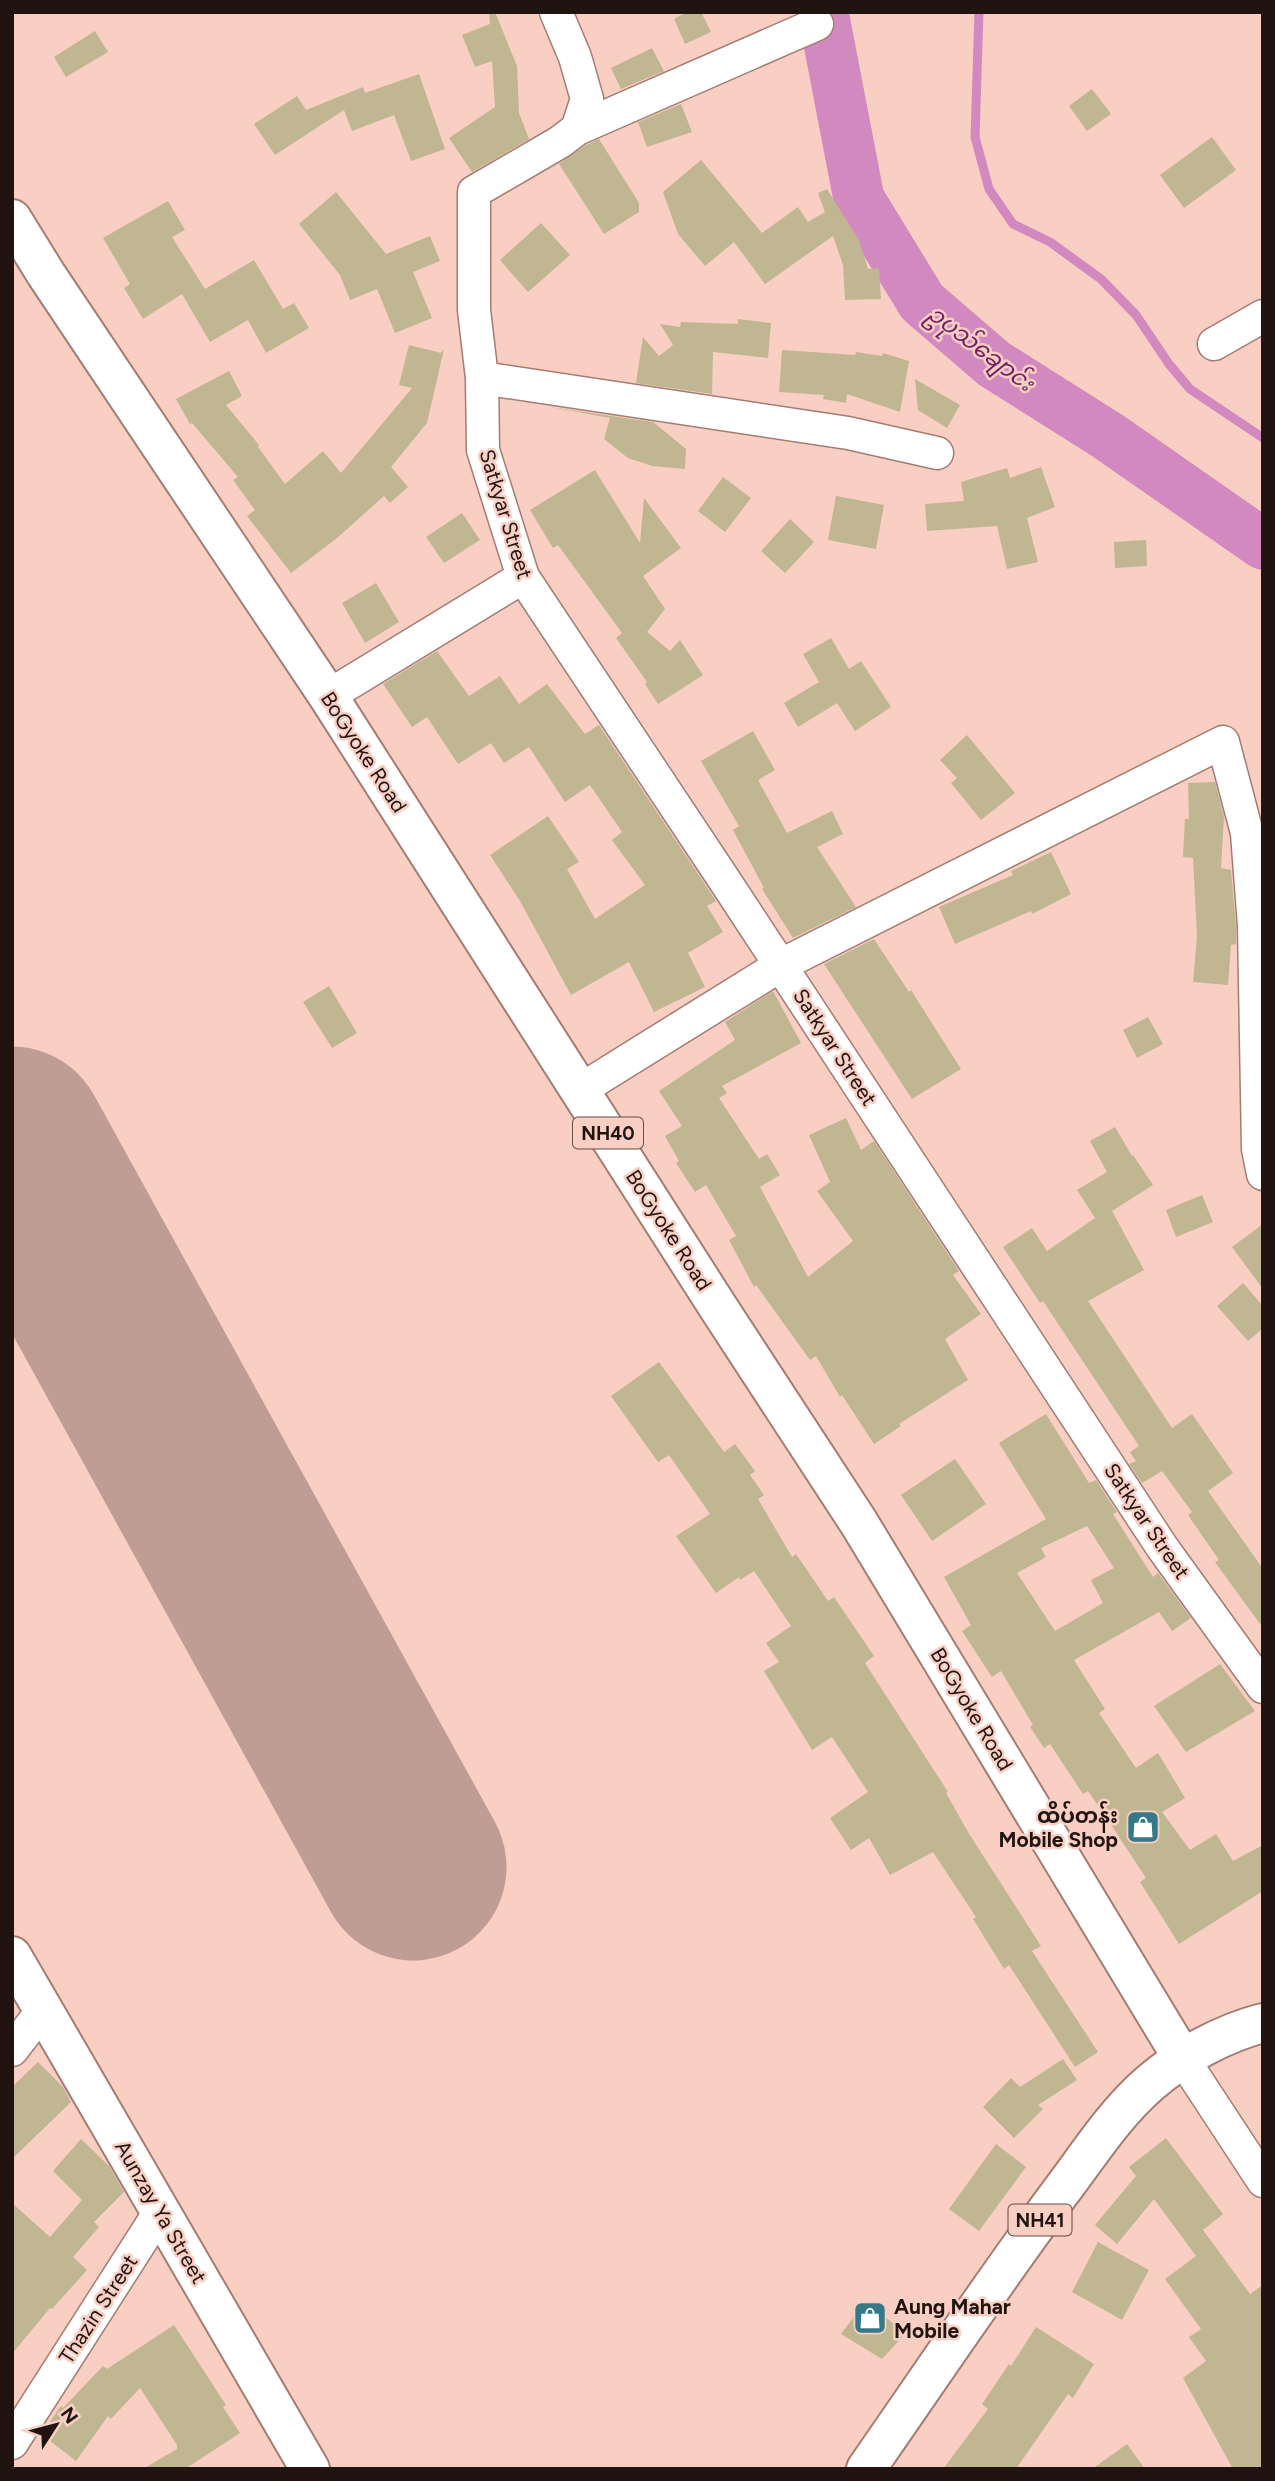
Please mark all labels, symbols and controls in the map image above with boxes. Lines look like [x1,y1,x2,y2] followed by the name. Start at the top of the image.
[919,297,1042,402] water label: ဥပုသ်ချောင်း
[474,446,538,582] street label: Satkyar Street
[316,687,412,817] street label: BoGyoke Road
[788,984,882,1110] street label: Satkyar Street
[573,1118,643,1148] road number: NH40
[621,1165,717,1295] street label: BoGyoke Road
[1099,1458,1195,1584] street label: Satkyar Street
[926,1643,1018,1775] street label: BoGyoke Road
[998,1800,1118,1852] place label: ထိပ်တန်း Mobile Shop
[1124,1808,1162,1846] shop icon: ထိပ်တန်း Mobile Shop
[110,2136,212,2288] street label: Aunzay Ya Street
[1009,2204,1072,2236] road number: NH41
[53,2250,143,2368] street label: Thazin Street
[894,2294,1011,2343] place label: Aung Mahar Mobile
[851,2299,889,2337] shop icon: Aung Mahar Mobile
[21,2390,91,2460] north arrow
[56,2403,83,2428] text: N

